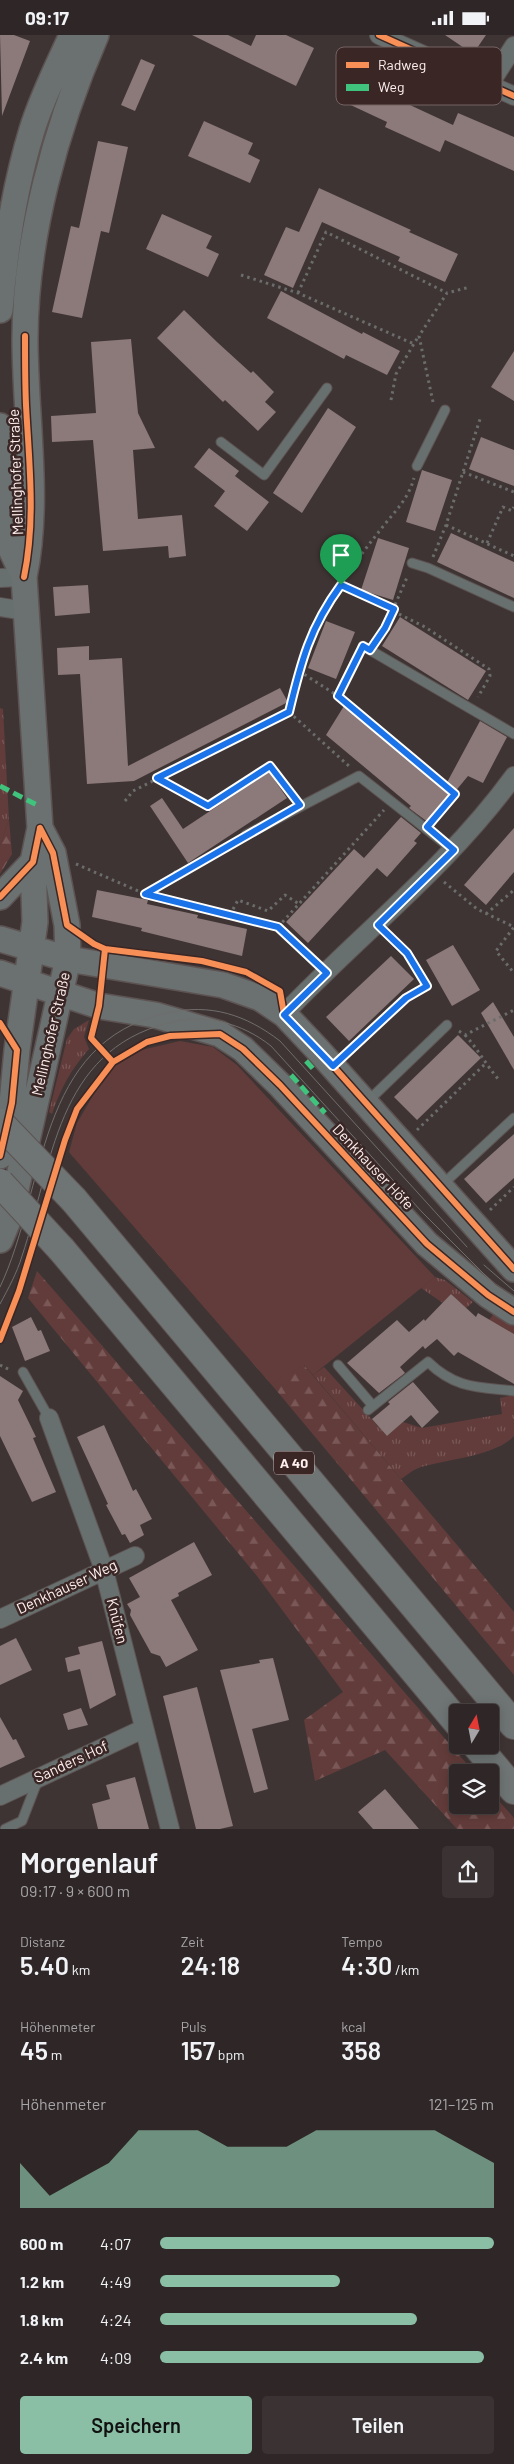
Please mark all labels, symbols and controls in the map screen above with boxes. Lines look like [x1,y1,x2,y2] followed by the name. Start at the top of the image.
[25,6,69,29] text: 09:17
[336,47,502,105] legend
[378,56,426,73] text: Radweg
[378,78,405,95] text: Weg
[4,409,26,536] street label: Mellinghofer Straße
[320,534,362,585] pin
[327,541,355,569] icon: arrive
[27,970,73,1097] street label: Mellinghofer Straße
[329,1120,418,1213] street label: Denkhauser Höfe
[274,1451,314,1475] road number: A 40
[13,1555,120,1617] street label: Denkhauser Weg
[104,1596,132,1645] street label: Knüfen
[449,1704,499,1754] north arrow
[449,1704,499,1814] map controls
[31,1736,110,1786] street label: Sanders Hof
[449,1764,499,1814] button: layers
[20,1845,158,1879] text: Morgenlauf
[442,1846,494,1898] button: share
[20,1881,130,1900] text: 09:17 · 9 × 600 m
[20,1933,65,1950] text: Distanz
[181,1933,204,1950] text: Zeit
[341,1933,383,1950] text: Tempo
[20,1950,69,1980] text: 5.40
[181,1950,240,1980] text: 24:18
[341,1950,392,1980] text: 4:30
[69,1961,90,1978] text: km
[392,1961,419,1978] text: /km
[20,2018,95,2035] text: Höhenmeter
[181,2018,206,2035] text: Puls
[341,2018,366,2035] text: kcal
[20,2035,48,2065] text: 45
[181,2035,215,2065] text: 157
[341,2035,381,2065] text: 358
[48,2046,62,2063] text: m
[215,2046,245,2063] text: bpm
[20,2094,106,2113] text: Höhenmeter
[428,2094,494,2113] text: 121–125 m
[20,2234,63,2253] text: 600 m
[100,2234,131,2253] text: 4:07
[20,2272,64,2291] text: 1.2 km
[100,2272,131,2291] text: 4:49
[20,2310,64,2329] text: 1.8 km
[100,2310,132,2329] text: 4:24
[20,2348,68,2367] text: 2.4 km
[100,2348,132,2367] text: 4:09
[20,2396,252,2454] button: Speichern
[262,2396,494,2454] button: Teilen

